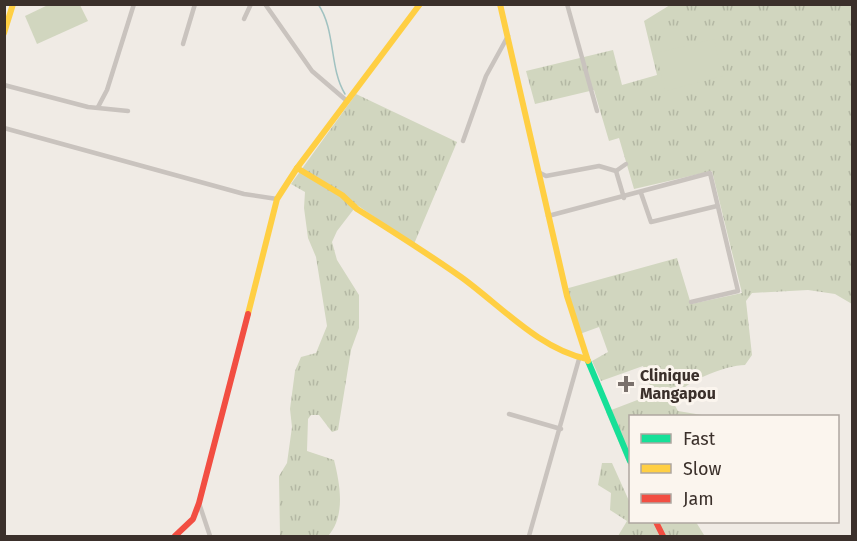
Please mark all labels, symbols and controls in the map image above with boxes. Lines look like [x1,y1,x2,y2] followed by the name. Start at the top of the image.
[640,366,716,403] place label: Clinique Mangapou
[617,375,635,393] marker: Clinique Mangapou
[629,415,839,523] legend
[683,428,716,450] text: Fast
[683,458,722,480] text: Slow
[683,488,714,510] text: Jam

